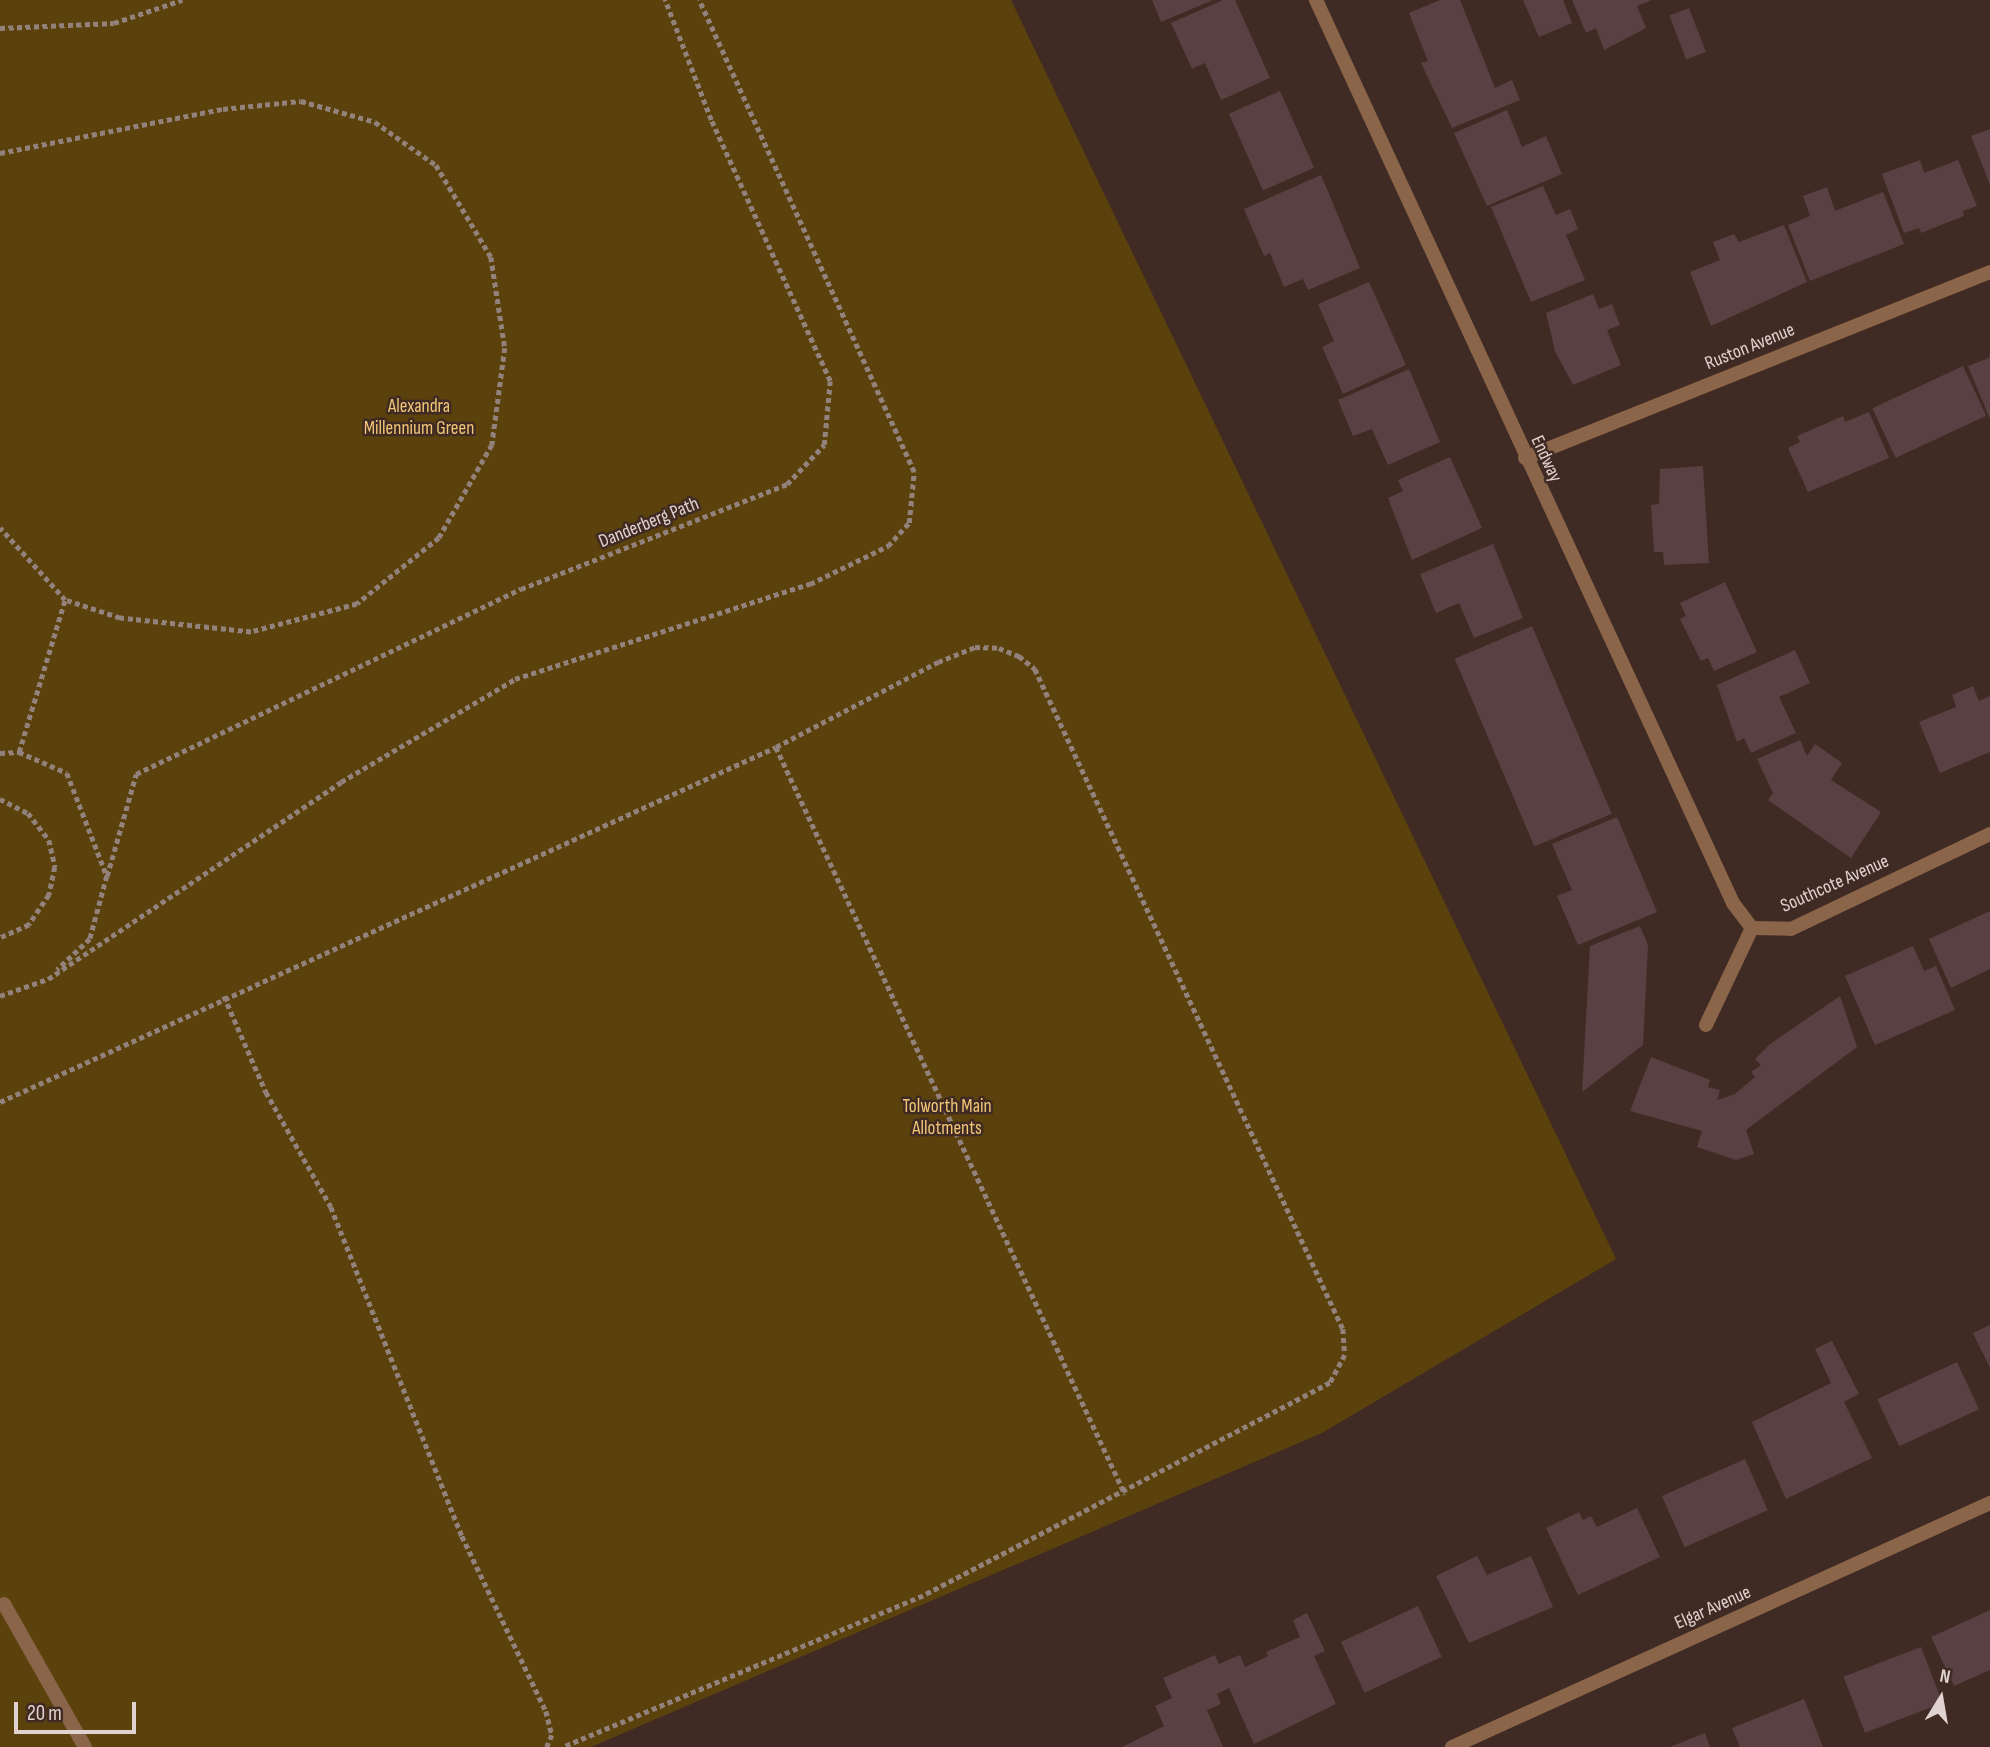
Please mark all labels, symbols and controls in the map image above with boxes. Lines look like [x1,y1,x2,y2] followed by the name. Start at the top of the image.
[1702,319,1798,375] street label: Ruston Avenue
[364,396,474,440] park label: Alexandra Millennium Green
[1525,432,1567,486] street label: Endway
[596,493,702,553] street label: Danderberg Path
[1777,850,1893,918] street label: Southcote Avenue
[902,1096,992,1140] park label: Tolworth Main Allotments
[1671,1581,1755,1635] street label: Elgar Avenue
[1906,1663,1976,1733] north arrow
[1938,1665,1952,1689] text: N
[18,1688,140,1732] scale bar
[27,1701,62,1726] text: 20 m

